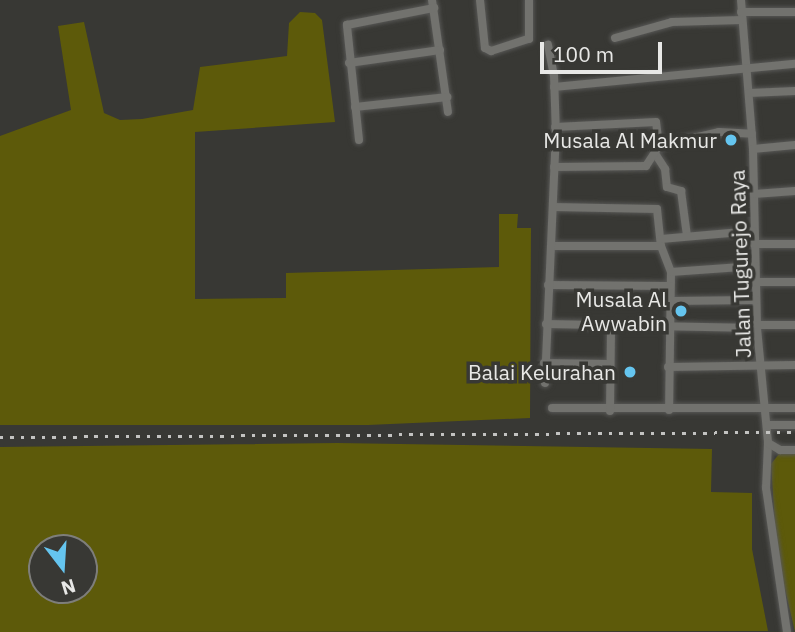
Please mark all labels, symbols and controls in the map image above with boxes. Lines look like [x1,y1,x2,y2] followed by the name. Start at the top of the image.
[543,28,666,72] scale bar
[553,40,614,68] text: 100 m
[543,127,717,153] place label: Musala Al Makmur
[723,132,739,148] marker: Musala Al Makmur
[724,169,756,359] street label: Jalan Tugurejo Raya
[576,286,667,336] place label: Musala Al Awwabin
[673,303,689,319] marker: Musala Al Awwabin
[468,359,616,385] place label: Balai Kelurahan
[622,364,638,380] marker: Balai Kelurahan
[28,534,98,604] north arrow
[58,574,79,601] text: N

